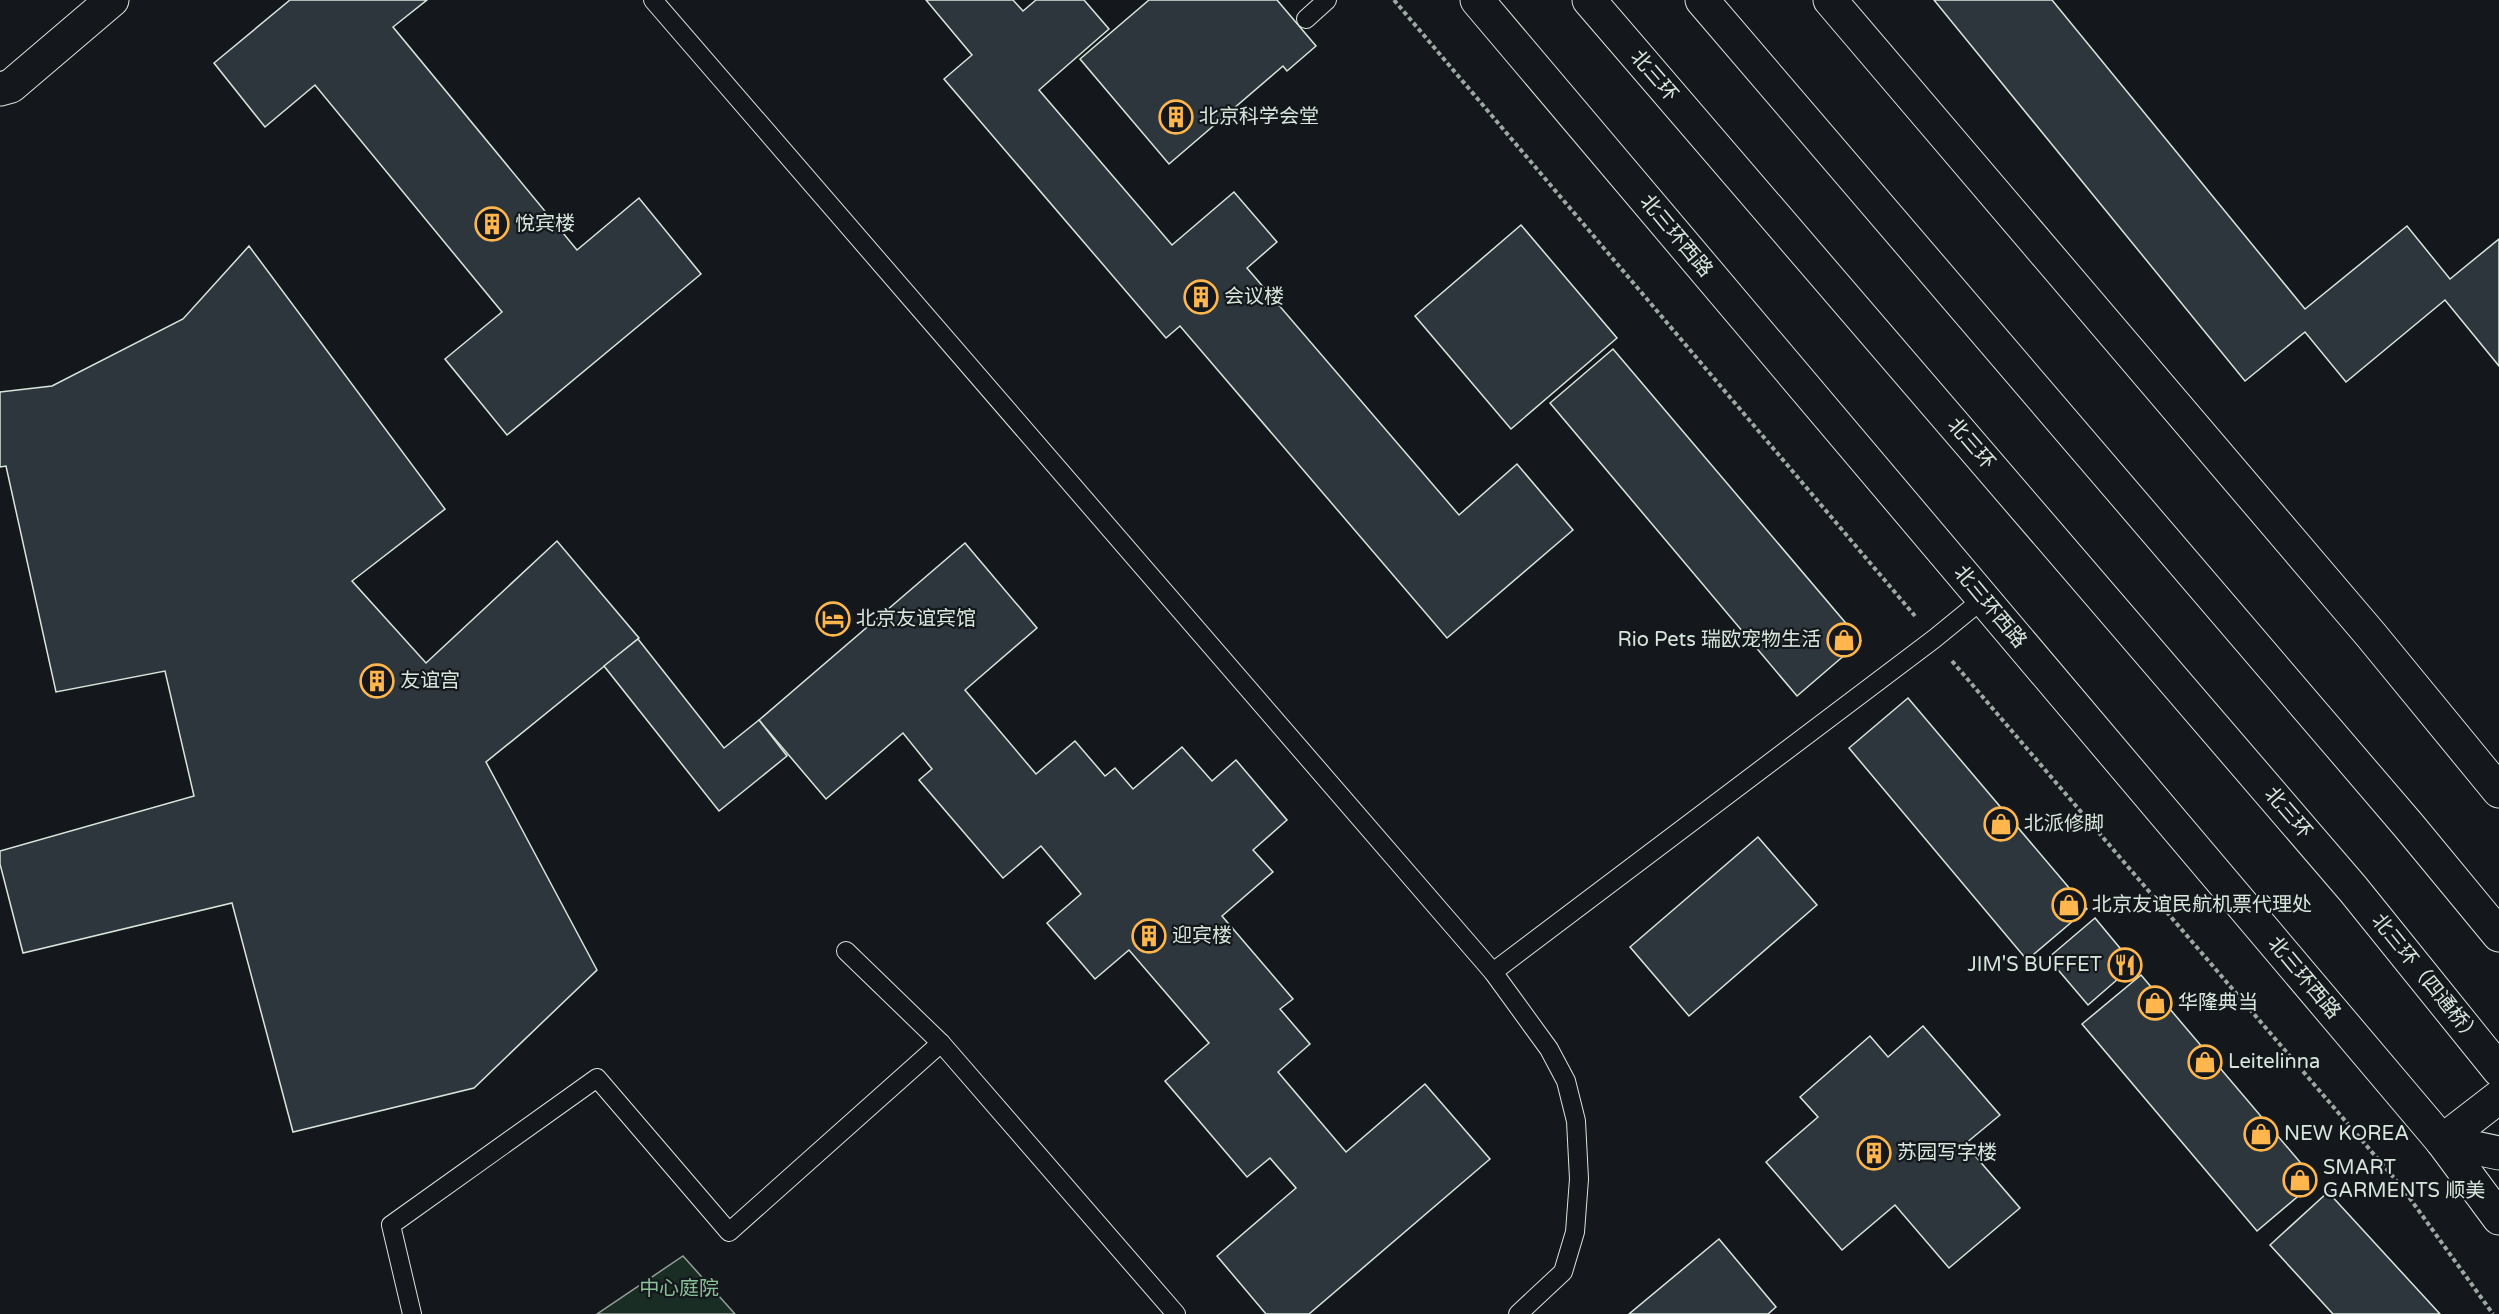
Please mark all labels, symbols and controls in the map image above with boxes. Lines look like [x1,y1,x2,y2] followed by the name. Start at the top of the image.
[1625,45,1683,107] street label: 北三环
[1158,99,1194,135] building icon: 北京科学会堂
[1199,105,1319,129] place label: 北京科学会堂
[1635,190,1717,282] street label: 北三环西路
[474,206,510,242] building icon: 悅宾楼
[515,212,575,236] place label: 悅宾楼
[1183,279,1219,315] building icon: 会议楼
[1224,285,1284,309] place label: 会议楼
[1942,413,2000,475] street label: 北三环
[1949,561,2031,653] street label: 北三环西路
[815,601,851,637] hotel icon: 北京友谊宾馆
[856,607,976,631] place label: 北京友谊宾馆
[1826,622,1862,658] shop icon: Rio Pets 瑞欧宠物生活
[1618,628,1821,652] place label: Rio Pets 瑞欧宠物生活
[359,663,395,699] building icon: 友谊宫
[400,669,460,693] place label: 友谊宫
[2259,782,2317,844] street label: 北三环
[1983,806,2019,842] shop icon: 北派修脚
[2024,812,2104,836] place label: 北派修脚
[2051,887,2087,923] shop icon: 北京友谊民航机票代理处
[2092,893,2312,917] place label: 北京友谊民航机票代理处
[2366,909,2486,1049] street label: 北三环（四通桥）
[1131,918,1167,954] building icon: 迎宾楼
[1172,924,1232,948] place label: 迎宾楼
[2263,932,2345,1024] street label: 北三环西路
[2107,947,2143,983] restaurant icon: JIM'S BUFFET
[1967,953,2102,977] place label: JIM'S BUFFET
[2137,985,2173,1021] shop icon: 华隆典当
[2178,991,2258,1015] place label: 华隆典当
[2187,1044,2223,1080] shop icon: Leitelinna
[2228,1050,2320,1074] place label: Leitelinna
[2243,1116,2279,1152] shop icon: NEW KOREA
[2284,1122,2409,1146] place label: NEW KOREA
[1856,1135,1892,1171] building icon: 苏园写字楼
[1897,1141,1997,1165] place label: 苏园写字楼
[2323,1156,2485,1203] place label: SMART GARMENTS 顺美
[2282,1162,2318,1198] shop icon: SMART GARMENTS 顺美
[639,1277,719,1301] park label: 中心庭院

